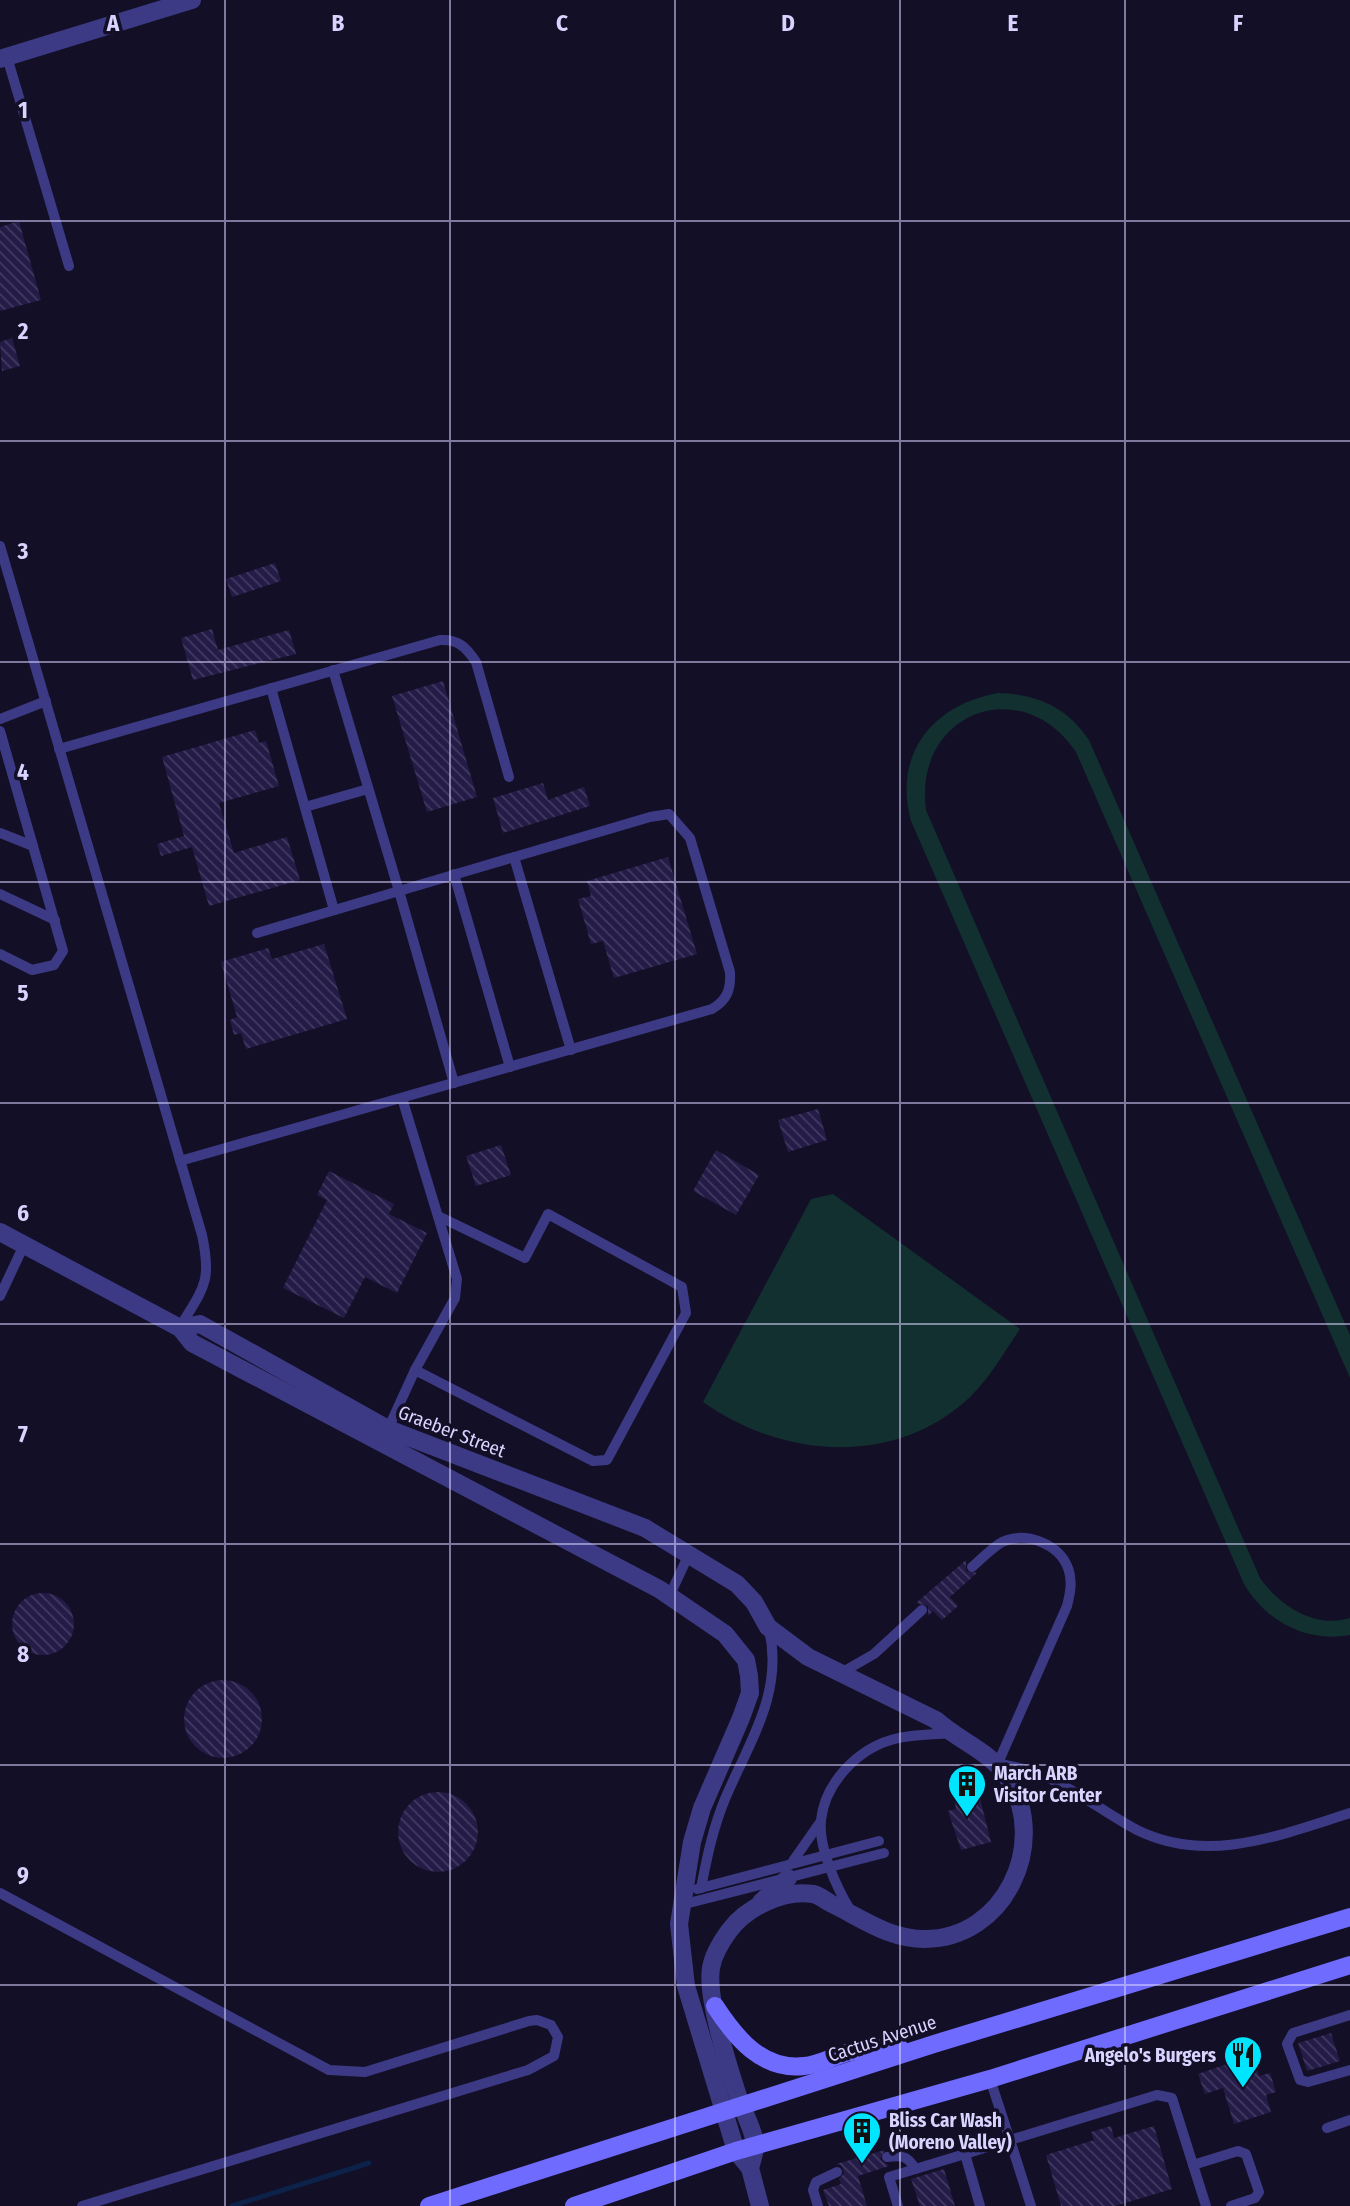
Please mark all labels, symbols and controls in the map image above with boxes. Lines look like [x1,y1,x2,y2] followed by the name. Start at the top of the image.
[106,9,120,37] text: A
[332,9,345,37] text: B
[556,9,568,37] text: C
[781,9,795,37] text: D
[1008,9,1019,37] text: E
[1233,9,1243,37] text: F
[18,96,28,124] text: 1
[17,317,29,345] text: 2
[17,537,29,565] text: 3
[17,758,29,786] text: 4
[17,979,29,1007] text: 5
[17,1199,29,1227] text: 6
[395,1400,509,1463] street label: Graeber Street
[18,1420,28,1448] text: 7
[17,1640,29,1668] text: 8
[993,1762,1103,1807] place label: March ARB Visitor Center
[946,1763,988,1818] building icon: March ARB Visitor Center
[17,1861,29,1889] text: 9
[825,2010,939,2067] street label: Cactus Avenue
[1222,2034,1264,2089] restaurant icon: Angelo's Burgers
[1084,2044,1217,2067] place label: Angelo's Burgers
[889,2109,1012,2154] place label: Bliss Car Wash (Moreno Valley)
[841,2110,883,2165] building icon: Bliss Car Wash (Moreno Valley)

